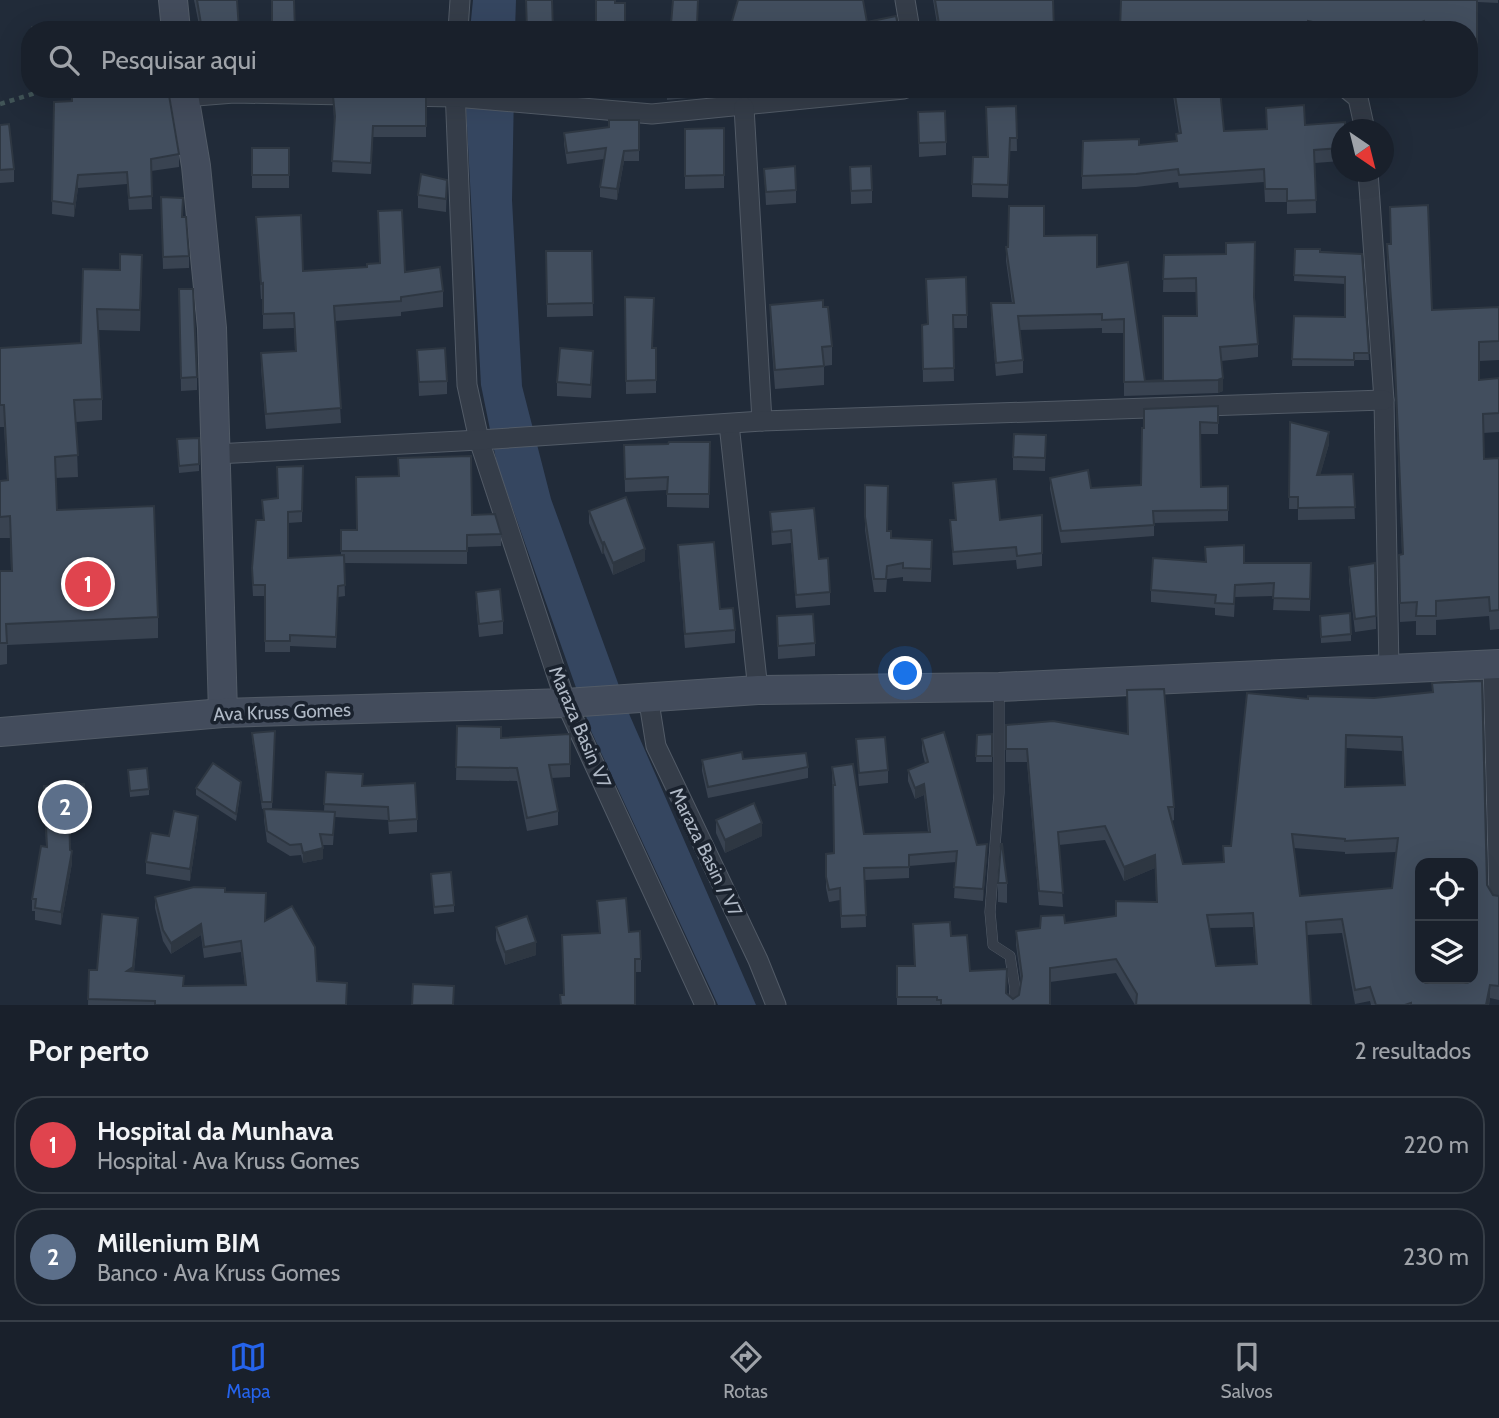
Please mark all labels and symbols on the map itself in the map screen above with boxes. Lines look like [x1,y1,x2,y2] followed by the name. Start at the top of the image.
[1331,119,1394,182] north arrow
[65,558,111,610] pin: 1
[888,656,922,690] your location
[544,663,616,792] street label: Maraza Basin V7
[213,698,351,726] street label: Ava Kruss Gomes
[42,781,88,833] pin: 2
[665,784,747,921] street label: Maraza Basin / V7

